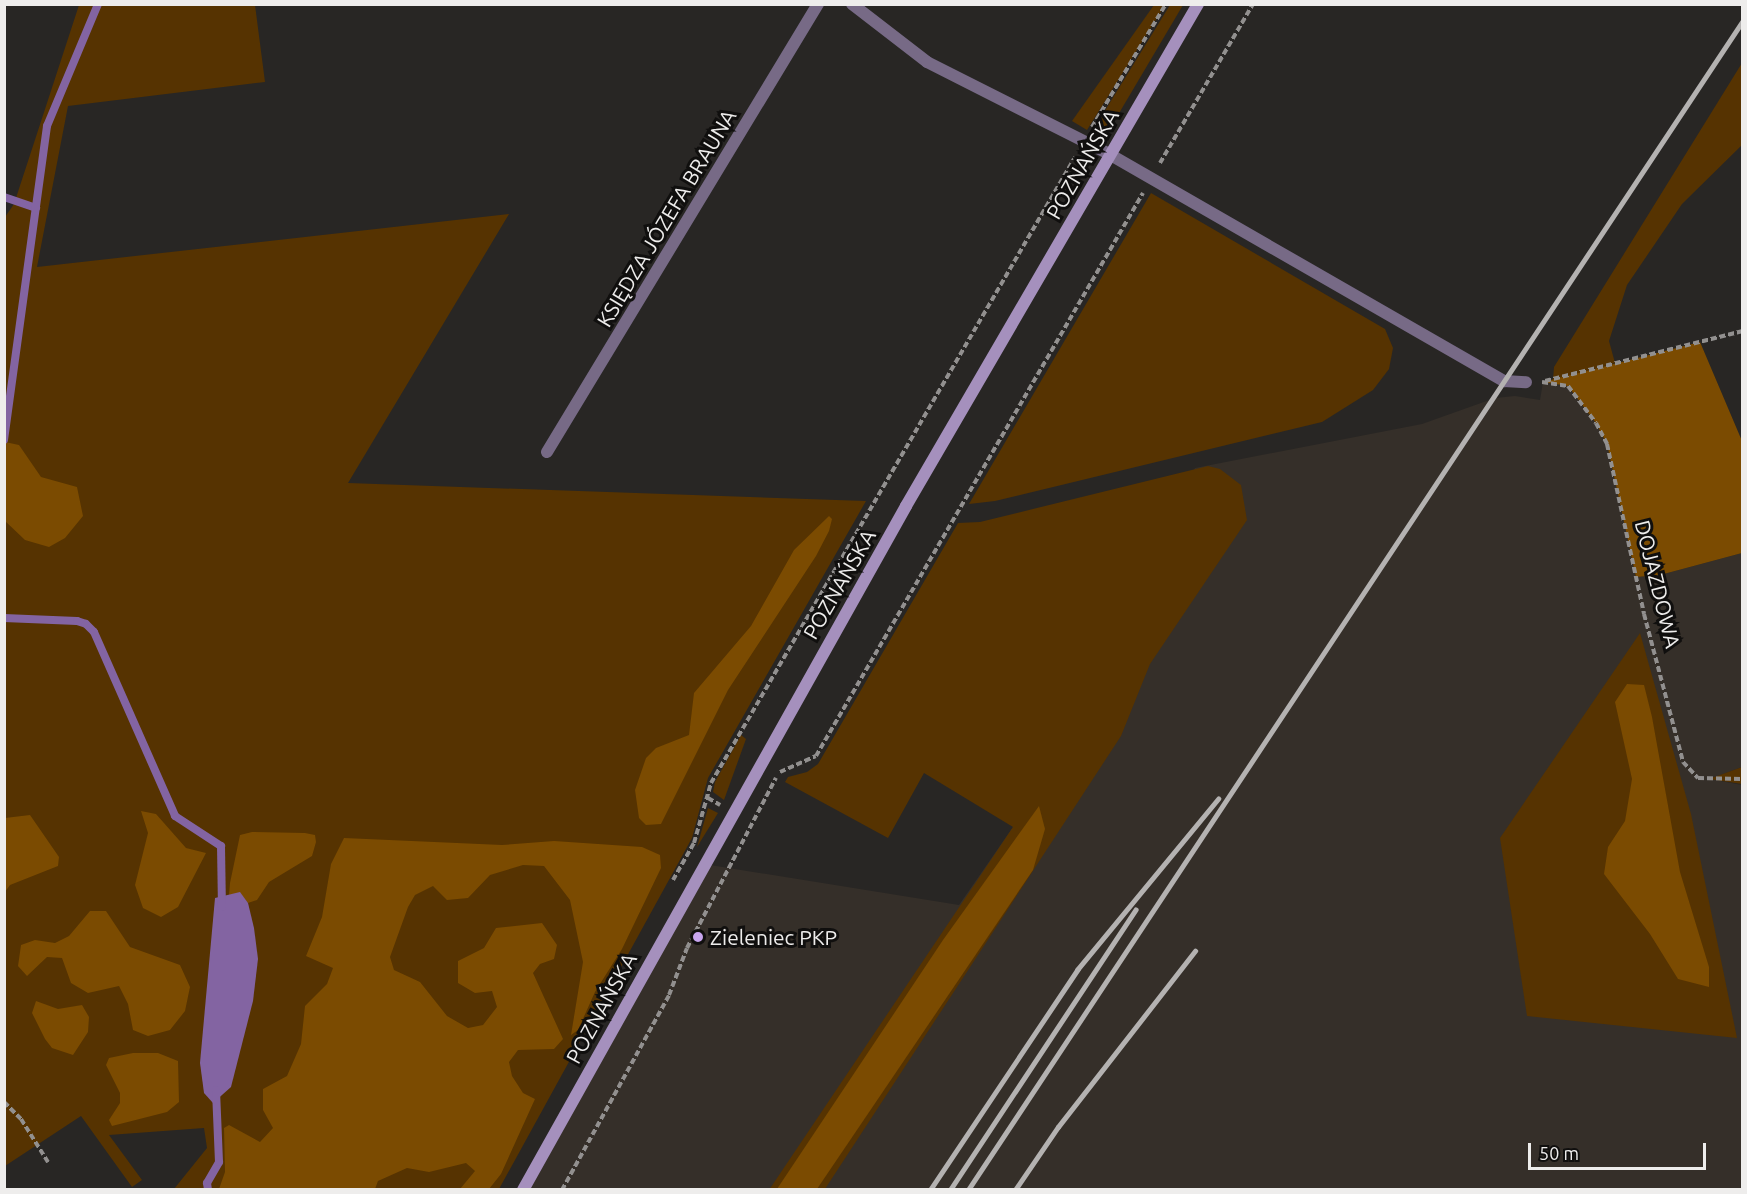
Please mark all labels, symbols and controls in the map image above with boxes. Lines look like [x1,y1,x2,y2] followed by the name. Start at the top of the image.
[591,105,741,331] street label: KSIĘDZA JÓZEFA BRAUNA
[1040,105,1124,223] street label: POZNAŃSKA
[1630,517,1686,651] street label: DOJAZDOWA
[797,525,881,643] street label: POZNAŃSKA
[710,924,837,950] place label: Zieleniec PKP
[691,930,705,944] marker: Zieleniec PKP
[560,948,642,1068] street label: POZNAŃSKA
[1531,1131,1710,1169] scale bar
[1539,1143,1579,1163] text: 50 m

